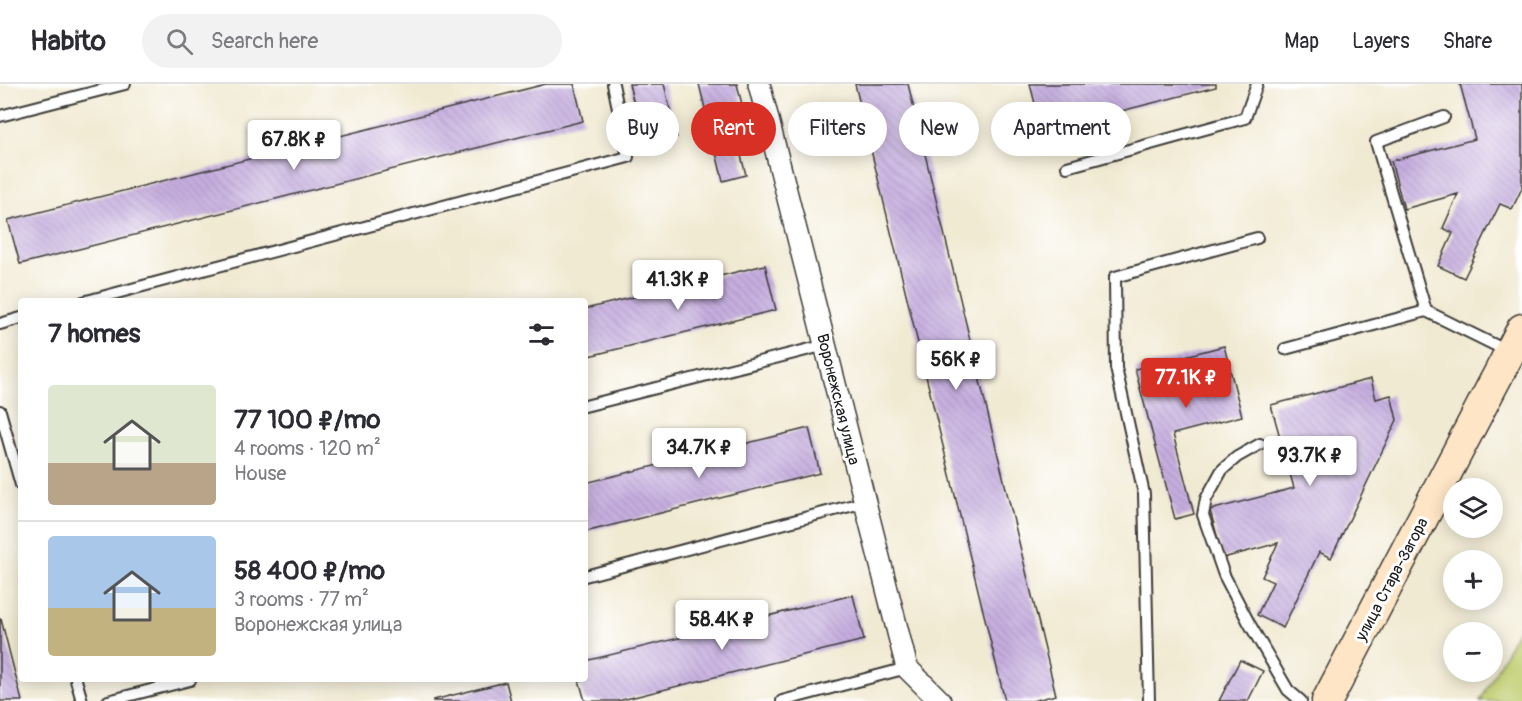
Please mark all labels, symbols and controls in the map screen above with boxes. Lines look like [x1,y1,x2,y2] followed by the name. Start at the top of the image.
[142,14,562,68] search box
[30,24,106,59] text: Habito
[163,25,196,58] icon: search
[211,27,318,55] text: Search here
[1284,28,1319,55] text: Map
[1352,28,1410,55] text: Layers
[1443,28,1492,55] text: Share
[606,102,679,156] chip: Buy
[691,102,776,156] chip: Rent
[788,102,887,156] chip: Filters
[899,102,979,156] chip: New
[991,102,1131,156] chip: Apartment
[239,120,349,171] pin: 67.8K ₽
[262,127,326,152] text: 67.8K ₽
[623,260,733,311] pin: 41.3K ₽
[646,267,710,292] text: 41.3K ₽
[48,318,140,350] text: 7 homes
[525,318,558,351] icon: filters
[812,332,864,467] street label: Воронежская улица
[914,340,998,391] pin: 56K ₽
[931,347,981,372] text: 56K ₽
[1131,358,1241,409] pin: 77.1K ₽
[1155,365,1217,390] text: 77.1K ₽
[234,404,380,436] text: 77 100 ₽/mo
[96,409,168,481] icon: home
[644,428,754,479] pin: 34.7K ₽
[666,435,732,460] text: 34.7K ₽
[234,436,381,461] text: 4 rooms · 120 m²
[1255,436,1365,487] pin: 93.7K ₽
[1278,443,1342,468] text: 93.7K ₽
[234,461,286,486] text: House
[1443,478,1503,682] map controls
[1443,478,1503,538] button: layers
[1351,514,1433,645] street label: улица Стара-Загора
[1443,550,1503,610] button: +
[234,555,385,587] text: 58 400 ₽/mo
[96,560,168,632] icon: home
[234,587,369,612] text: 3 rooms · 77 m²
[667,600,777,651] pin: 58.4K ₽
[689,607,755,632] text: 58.4K ₽
[234,612,402,637] text: Воронежская улица
[1443,622,1503,682] button: −

